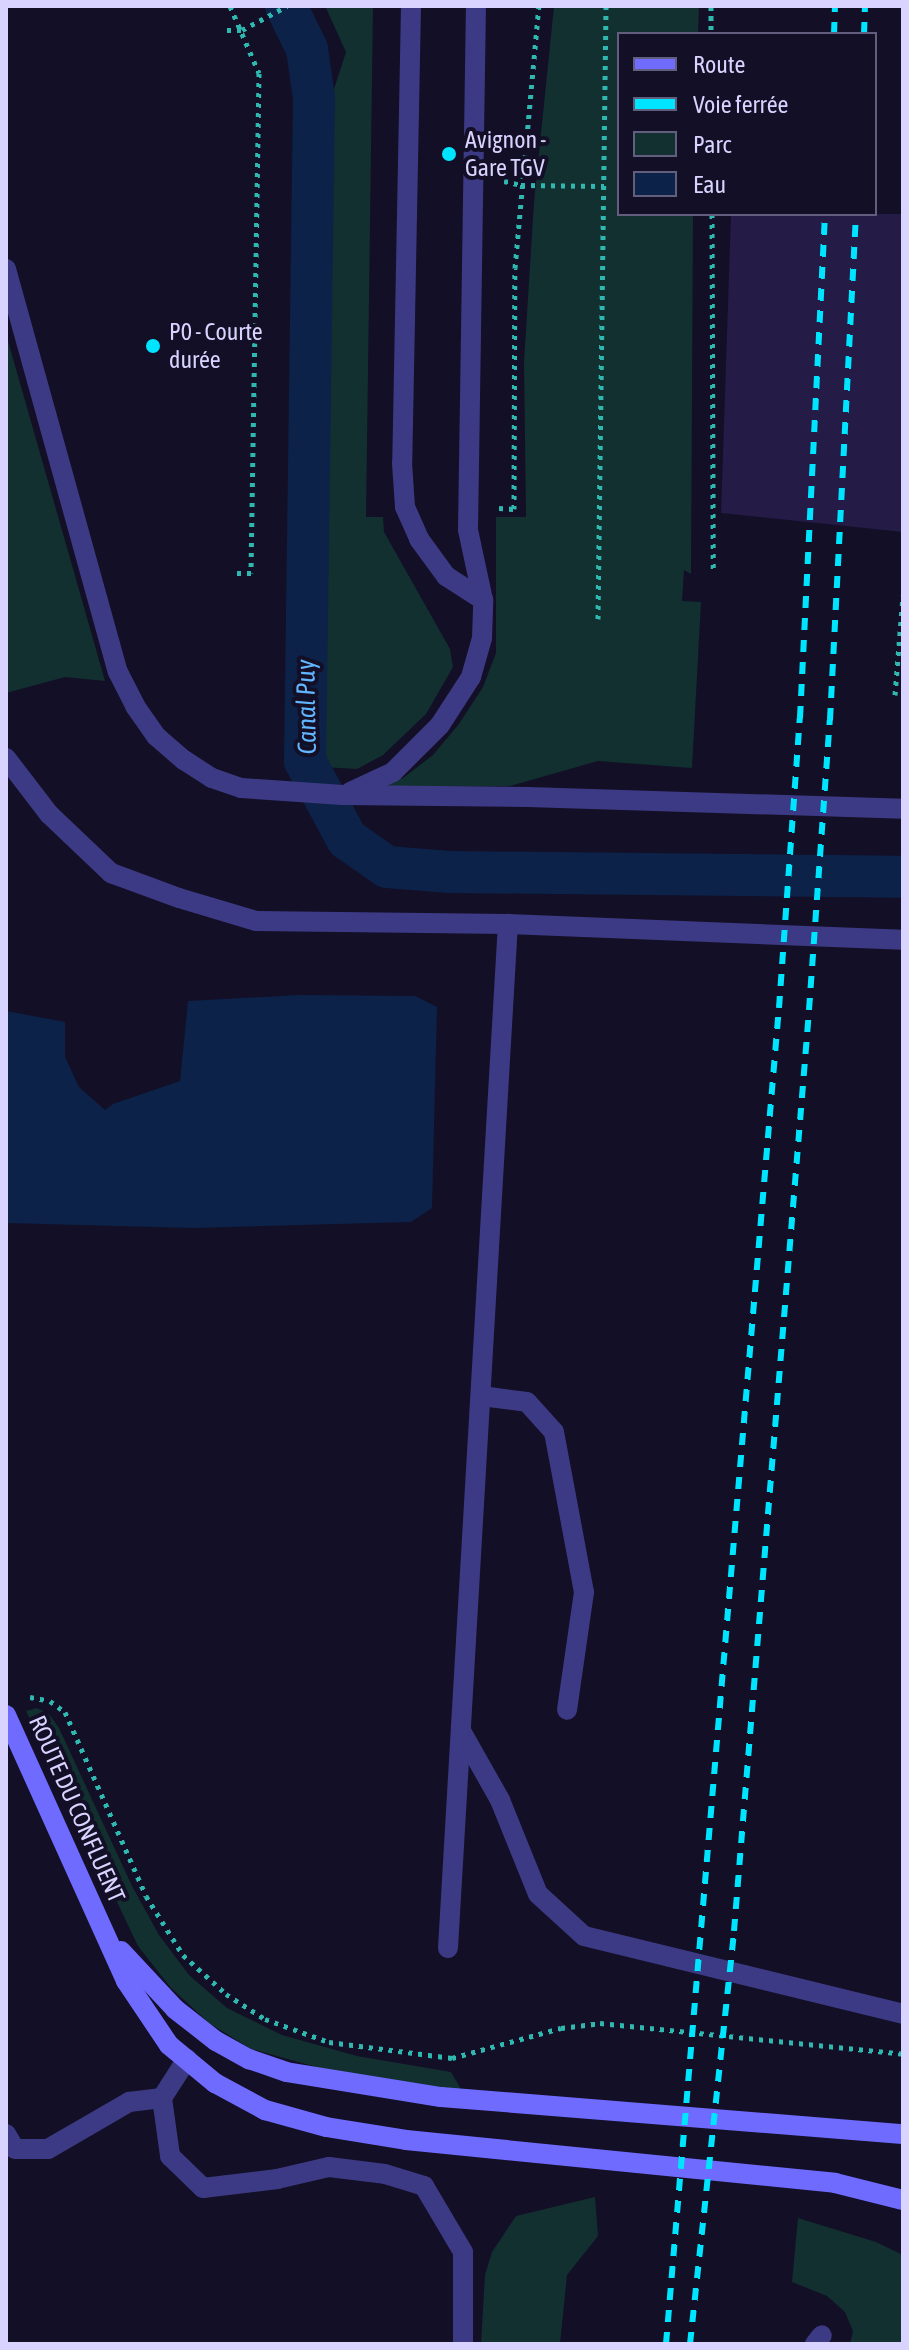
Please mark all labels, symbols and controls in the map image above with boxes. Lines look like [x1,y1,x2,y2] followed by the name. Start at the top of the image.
[617,32,877,216] legend
[693,51,745,78] text: Route
[693,91,788,118] text: Voie ferrée
[465,126,546,182] place label: Avignon - Gare TGV
[693,131,731,158] text: Parc
[440,145,458,163] marker: Avignon - Gare TGV
[693,171,726,198] text: Eau
[169,318,263,374] place label: P0 - Courte durée
[144,337,162,355] marker: P0 - Courte durée
[291,659,323,755] water label: Canal Puy
[23,1711,131,1907] street label: ROUTE DU CONFLUENT

